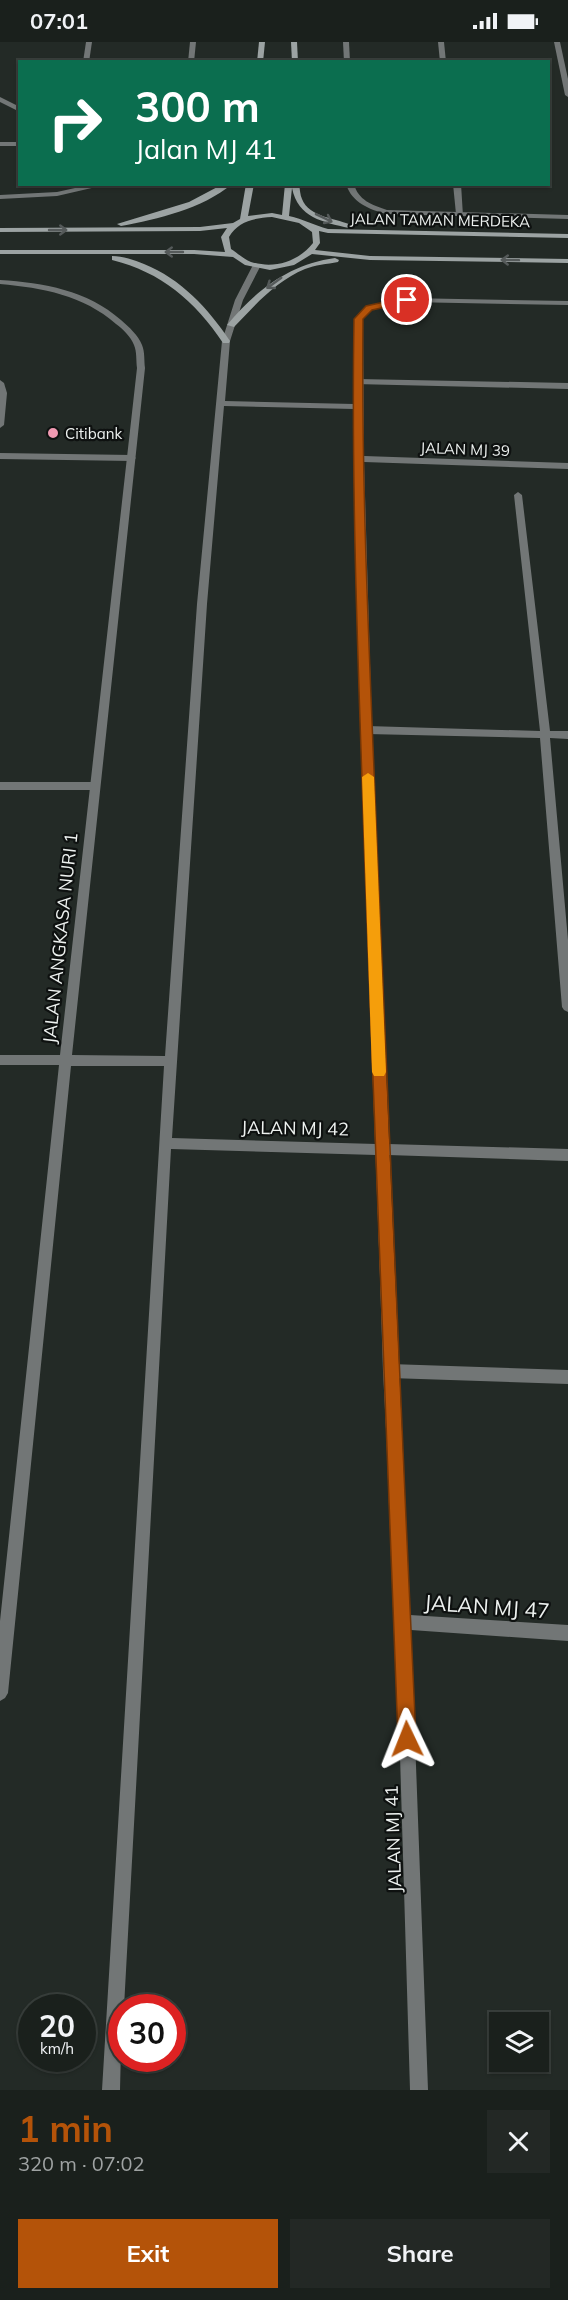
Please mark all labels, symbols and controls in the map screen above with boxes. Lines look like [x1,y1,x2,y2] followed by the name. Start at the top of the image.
[30,7,88,35] text: 07:01
[135,80,260,133] text: 300 m
[36,84,114,162] icon: right
[135,132,277,166] text: Jalan MJ 41
[350,209,530,231] street label: JALAN TAMAN MERDEKA
[315,212,333,224] one-way arrow
[48,224,68,236] one-way arrow
[165,246,185,258] one-way arrow
[500,254,520,266] one-way arrow
[381,274,432,325] pin
[267,277,283,289] one-way arrow
[390,283,423,316] icon: arrive
[65,424,122,443] place label: Citibank
[46,426,60,440] marker: Citibank
[420,438,510,460] street label: JALAN MJ 39
[37,831,83,1045] street label: JALAN ANGKASA NURI 1
[241,1116,349,1140] street label: JALAN MJ 42
[423,1589,551,1623] street label: JALAN MJ 47
[375,1707,439,1771] position arrow
[380,1785,406,1893] street label: JALAN MJ 41
[108,1994,186,2072] speed limit sign: 30
[39,2007,75,2045] text: 20
[489,2012,549,2072] map controls
[489,2012,549,2072] button: layers
[40,2039,74,2058] text: km/h
[18,2106,113,2151] text: 1 min
[487,2110,550,2173] button: close
[18,2151,144,2176] text: 320 m · 07:02
[18,2219,278,2288] button: Exit
[290,2219,550,2288] button: Share

